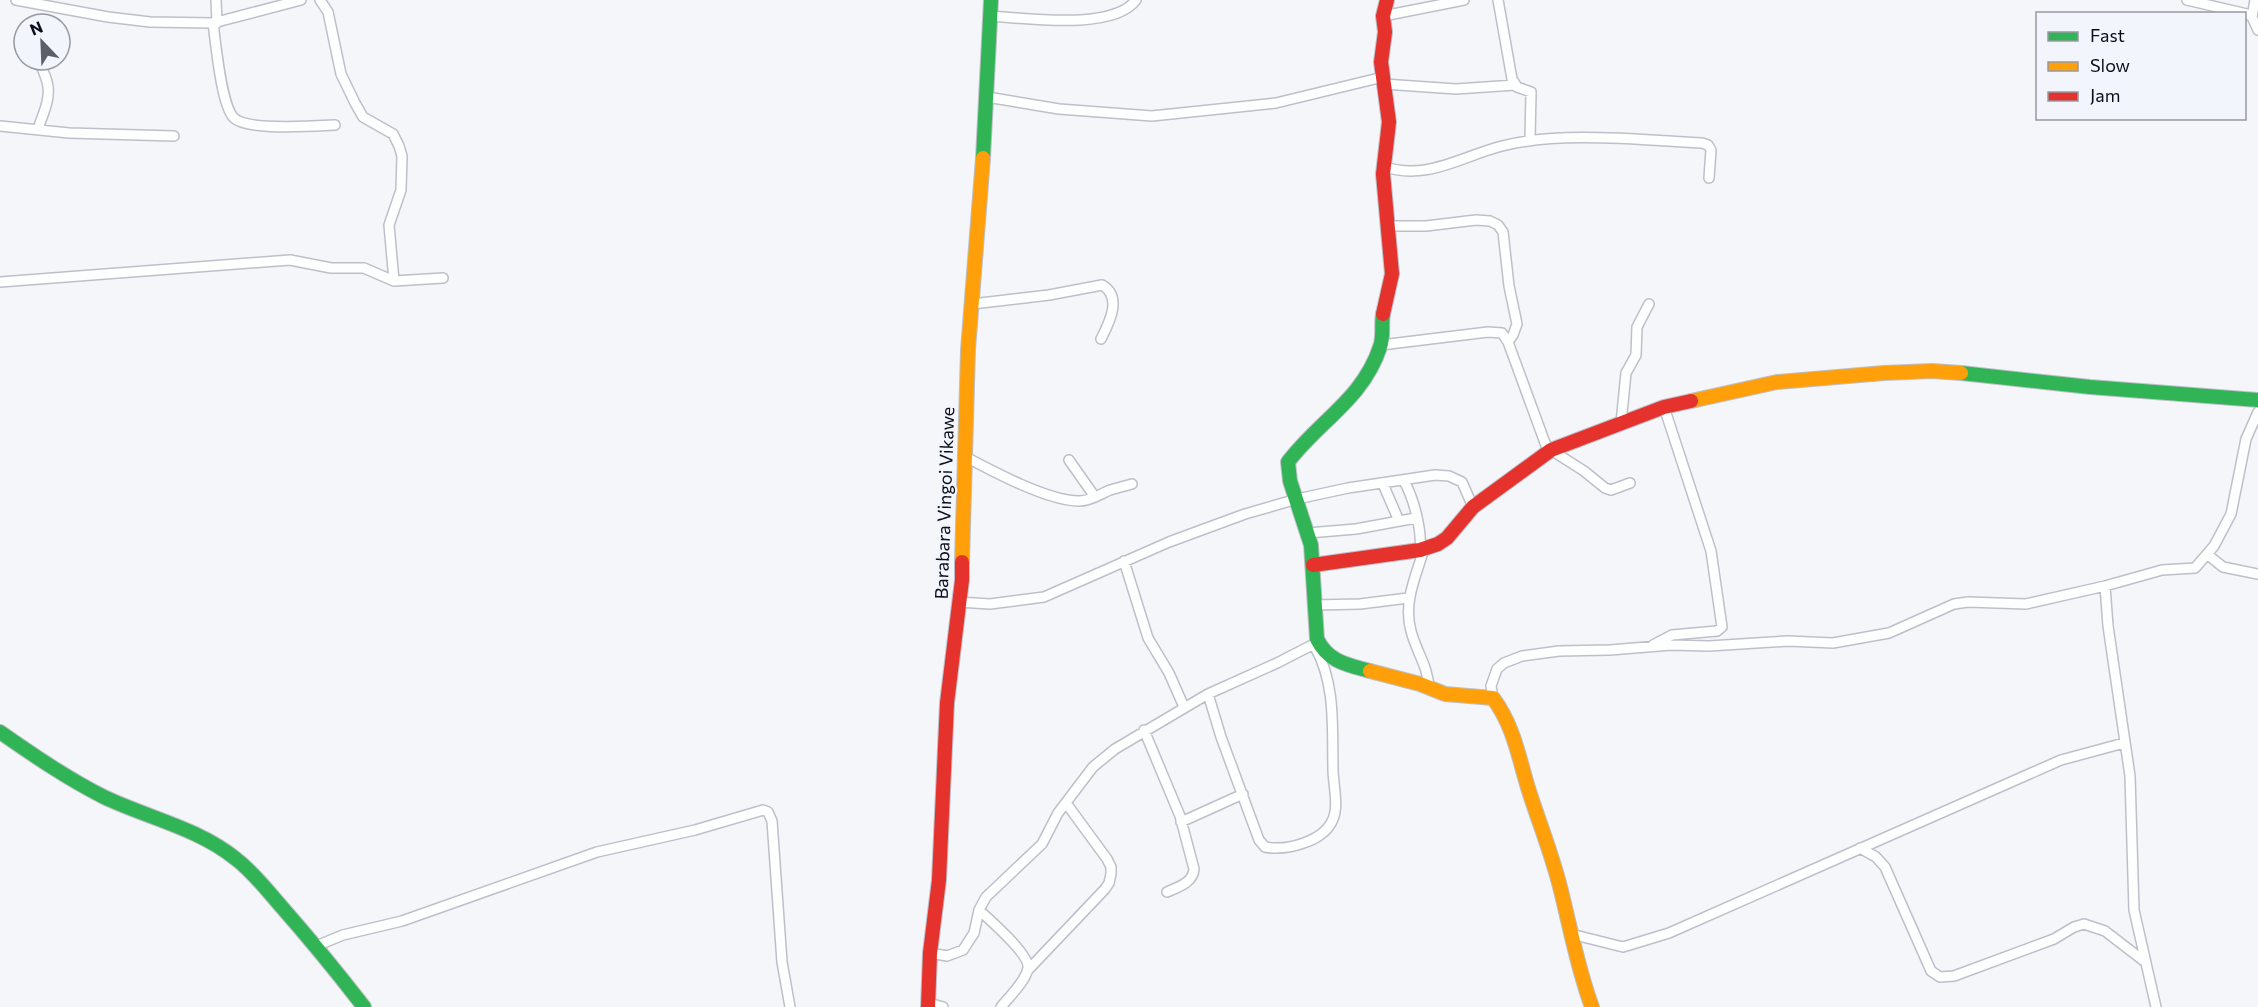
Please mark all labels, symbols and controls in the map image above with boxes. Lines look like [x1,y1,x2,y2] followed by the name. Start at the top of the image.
[12,12,72,72] north arrow
[2036,12,2246,120] legend
[27,17,45,39] text: N
[2090,24,2125,46] text: Fast
[2090,54,2130,76] text: Slow
[2090,84,2120,106] text: Jam
[930,406,958,600] street label: Barabara Vingoi Vikawe

